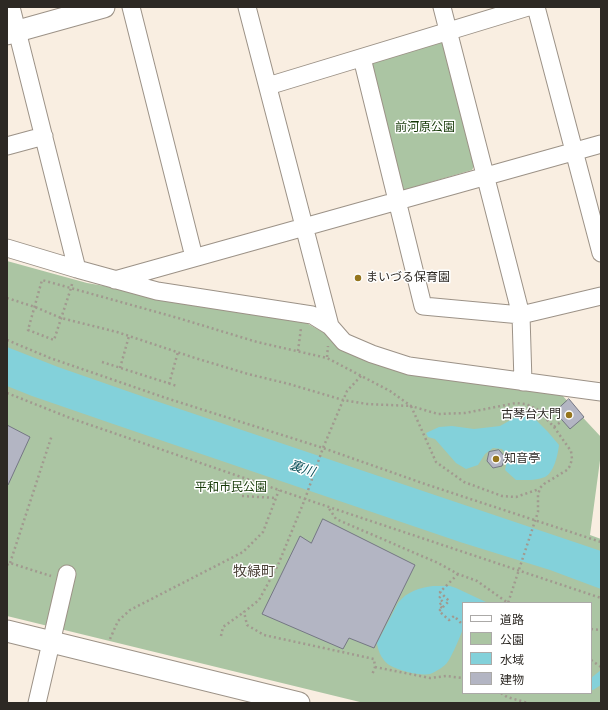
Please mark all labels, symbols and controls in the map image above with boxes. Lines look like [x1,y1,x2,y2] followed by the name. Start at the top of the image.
[395,121,455,135] park label: 前河原公園
[366,271,450,285] place label: まいづる保育園
[353,273,363,283] marker: まいづる保育園
[501,408,561,422] place label: 古琴台大門
[564,410,574,420] marker: 古琴台大門
[504,452,540,466] place label: 知音亭
[491,454,501,464] marker: 知音亭
[287,458,317,480] water label: 裏川
[195,481,267,495] park label: 平和市民公園
[233,564,275,580] district label: 牧緑町
[462,602,592,694] legend
[500,613,524,627] text: 道路
[500,633,524,647] text: 公園
[500,653,524,667] text: 水域
[500,673,524,687] text: 建物

